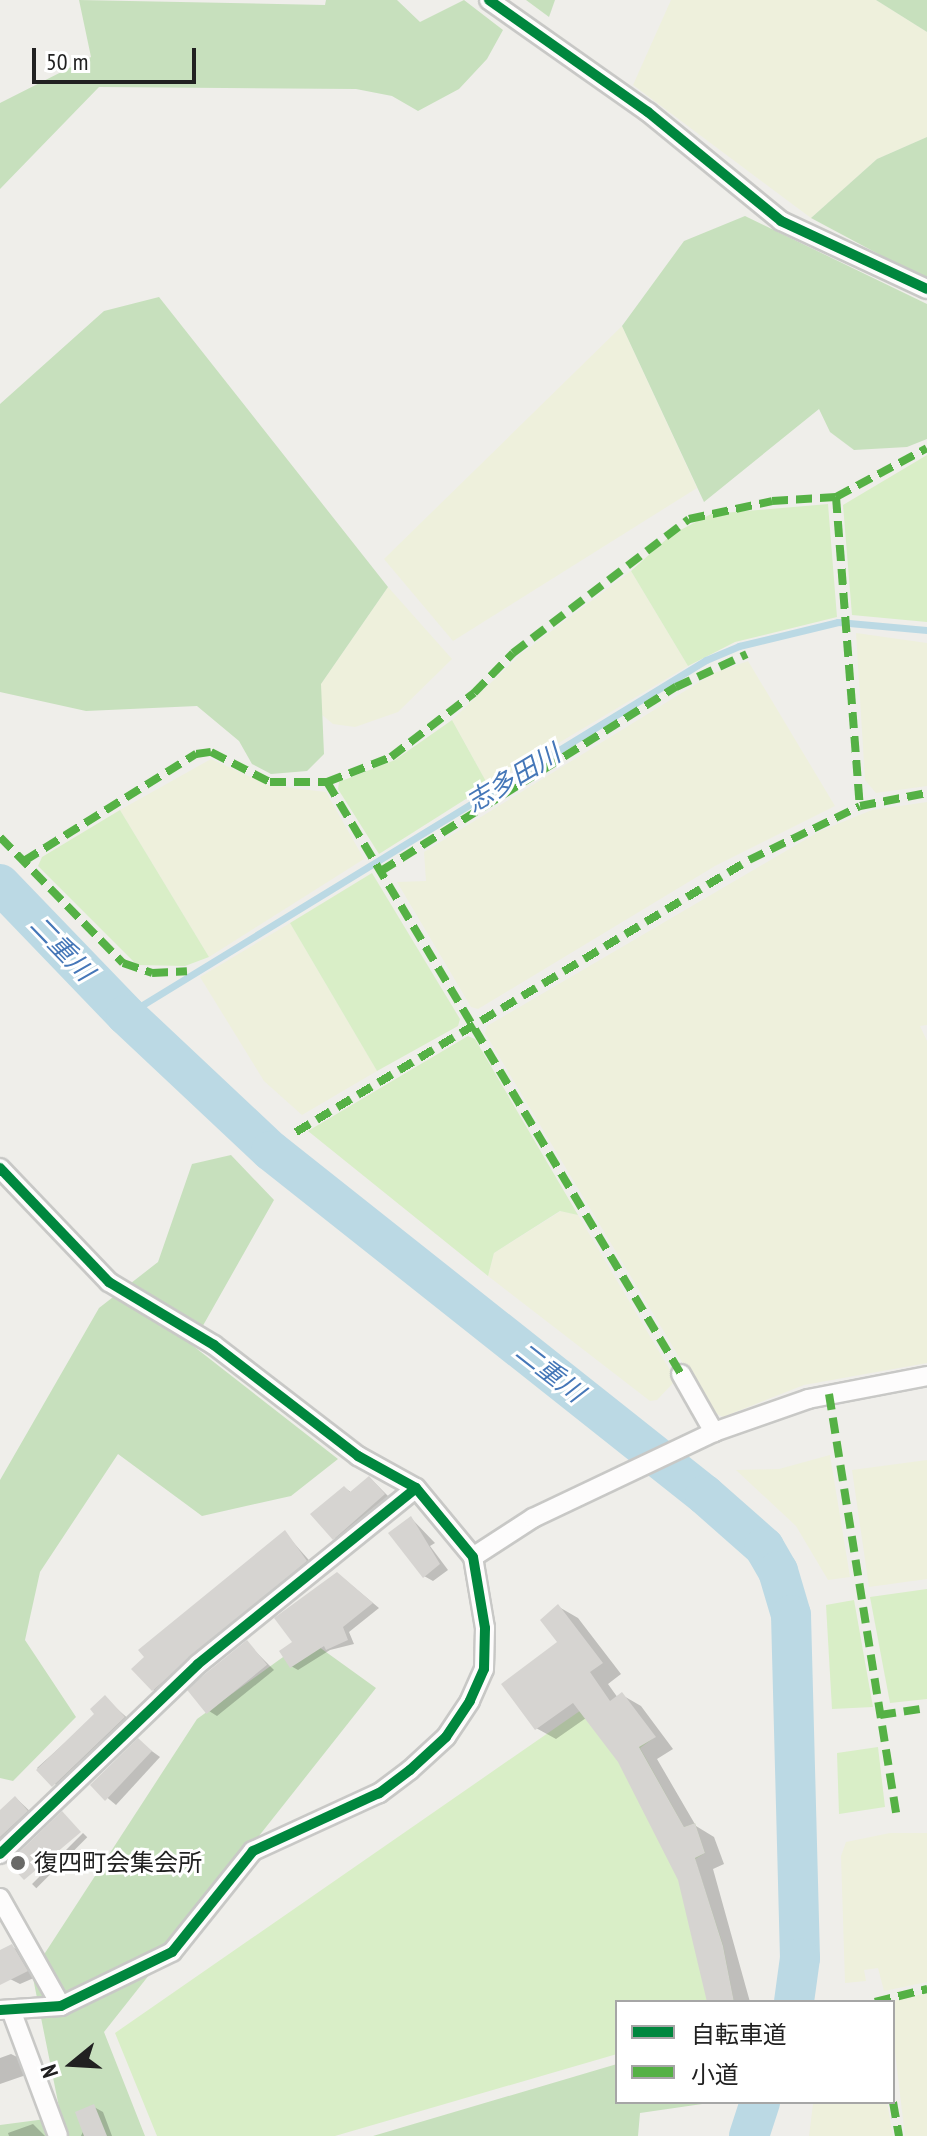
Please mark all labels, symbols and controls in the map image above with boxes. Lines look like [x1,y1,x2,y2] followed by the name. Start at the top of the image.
[36,32,200,82] scale bar
[46,46,88,77] text: 50 m
[460,738,566,818] water label: 志多田川
[24,909,100,987] water label: 二重川
[510,1336,590,1408] water label: 二重川
[34,1849,202,1877] place label: 復四町会集会所
[9,1854,27,1872] marker: 復四町会集会所
[615,2000,895,2104] legend
[691,2019,787,2050] text: 自転車道
[32,2024,112,2104] north arrow
[691,2059,739,2090] text: 小道
[34,2061,64,2081] text: N

